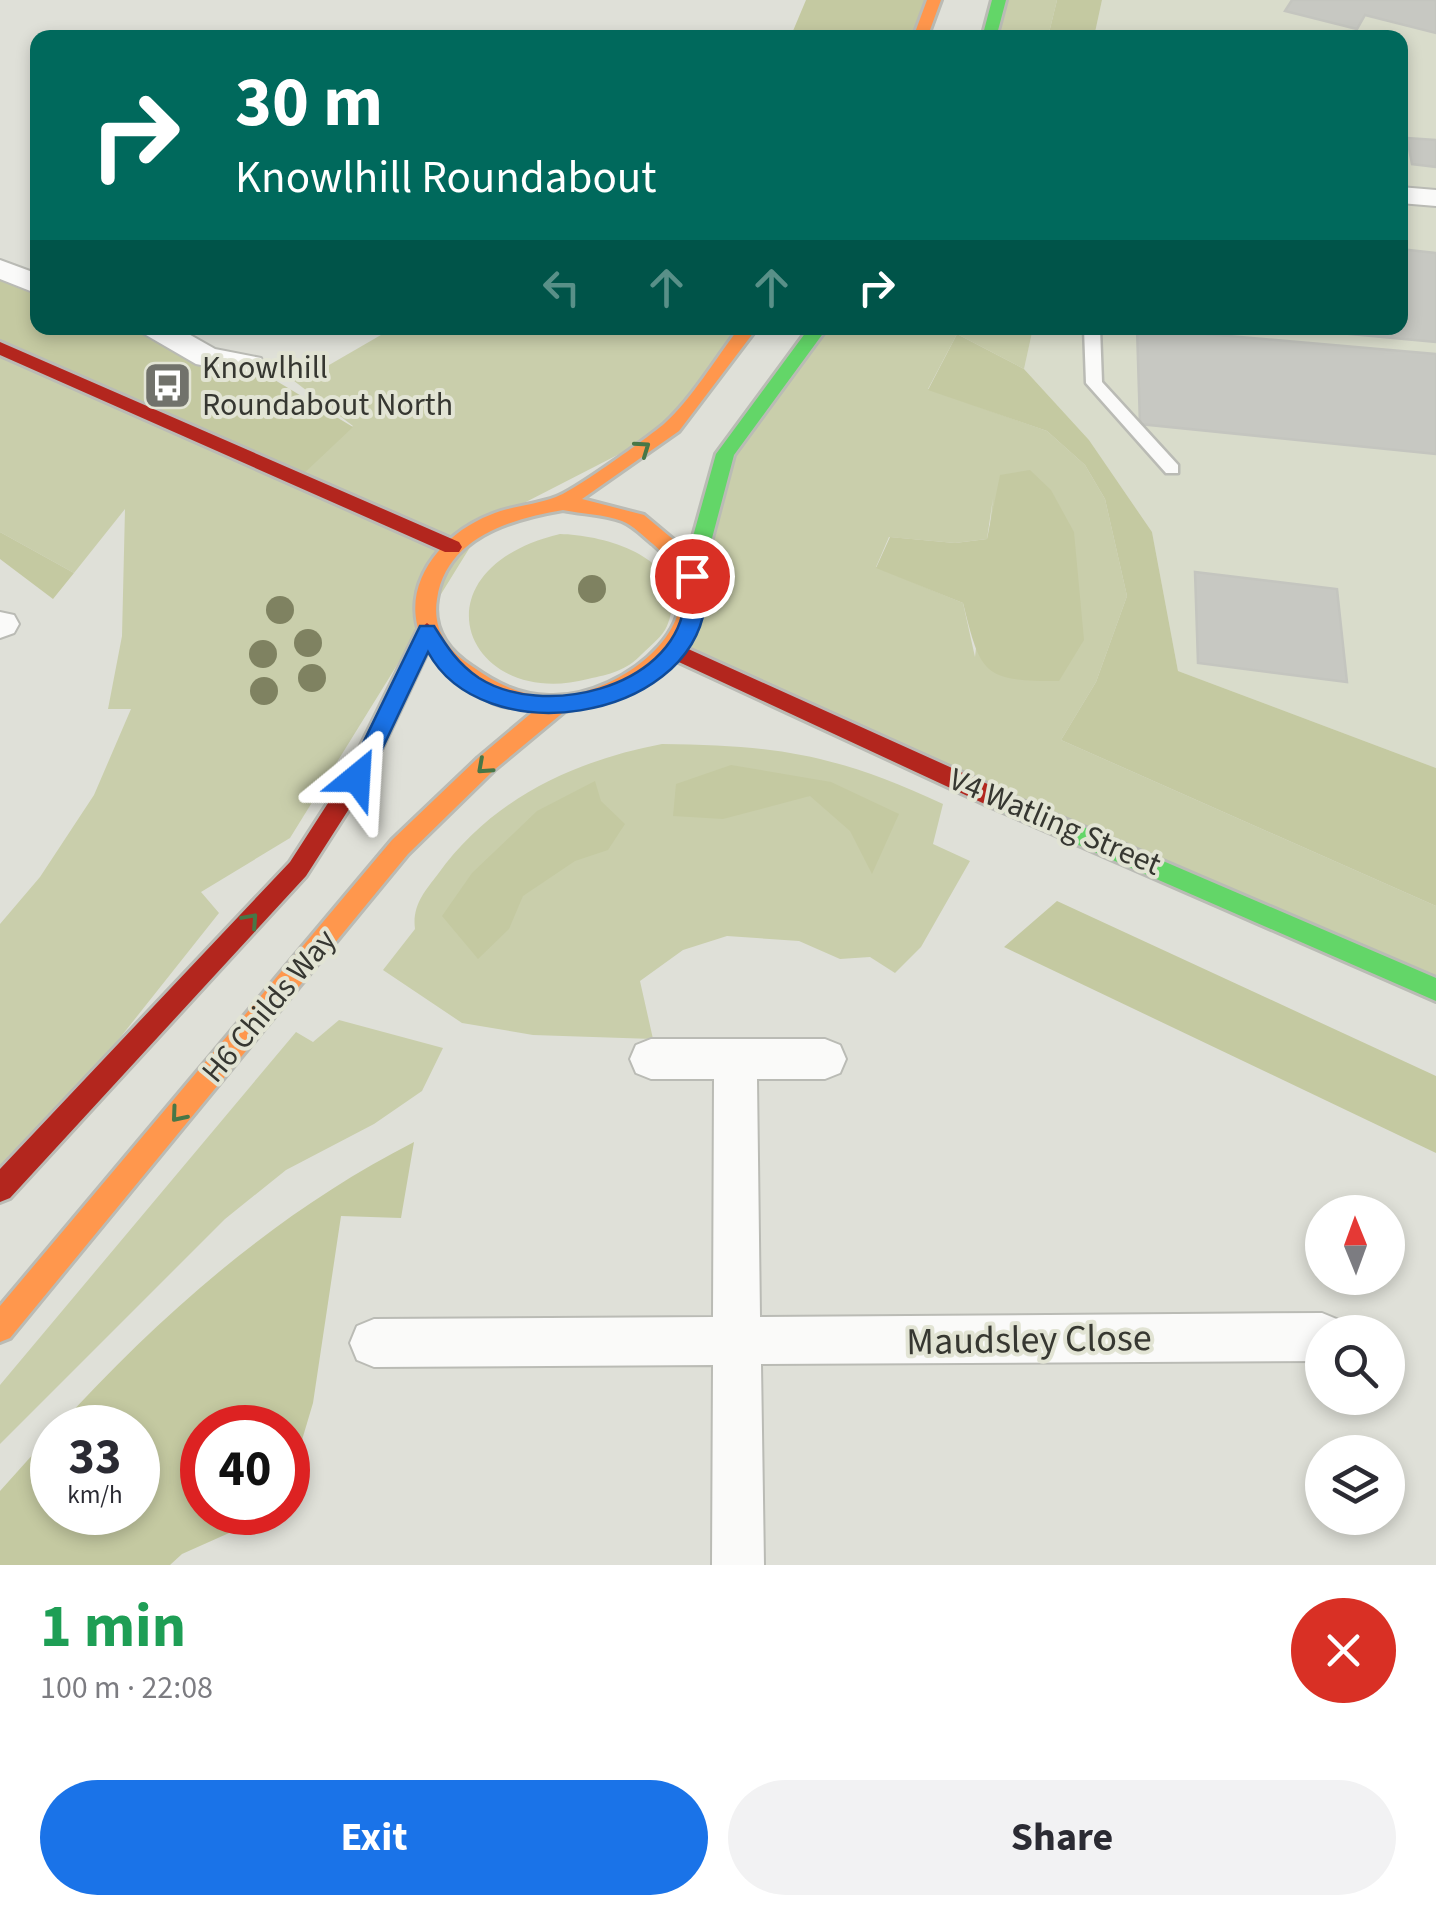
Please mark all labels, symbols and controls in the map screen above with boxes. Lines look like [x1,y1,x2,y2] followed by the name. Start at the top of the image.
[235,53,383,153] text: 30 m
[70,70,200,200] icon: right
[235,146,657,210] text: Knowlhill Roundabout
[534,260,589,315] icon: left
[639,260,694,315] icon: ahead
[744,260,799,315] icon: ahead
[849,260,904,315] icon: right
[202,345,453,428] place label: Knowlhill Roundabout North
[141,360,193,412] bus stop icon: Knowlhill Roundabout North
[633,441,651,460] one-way arrow
[650,534,735,619] pin
[665,549,720,604] icon: arrive
[305,726,409,830] position arrow
[477,755,496,773] one-way arrow
[942,757,1168,887] street label: V4 Watling Street
[240,913,258,932] one-way arrow
[191,919,347,1093] street label: H6 Childs Way
[172,1103,190,1121] one-way arrow
[1305,1195,1405,1295] north arrow
[1305,1195,1405,1535] map controls
[906,1311,1152,1369] street label: Maudsley Close
[1305,1315,1405,1415] button: search
[180,1405,310,1535] speed limit sign: 40
[69,1422,121,1493] text: 33
[1305,1435,1405,1535] button: layers
[67,1477,123,1513] text: km/h
[40,1585,186,1670] text: 1 min
[1291,1598,1396,1703] button: close
[40,1665,213,1711] text: 100 m · 22:08
[40,1780,708,1895] button: Exit
[728,1780,1396,1895] button: Share

